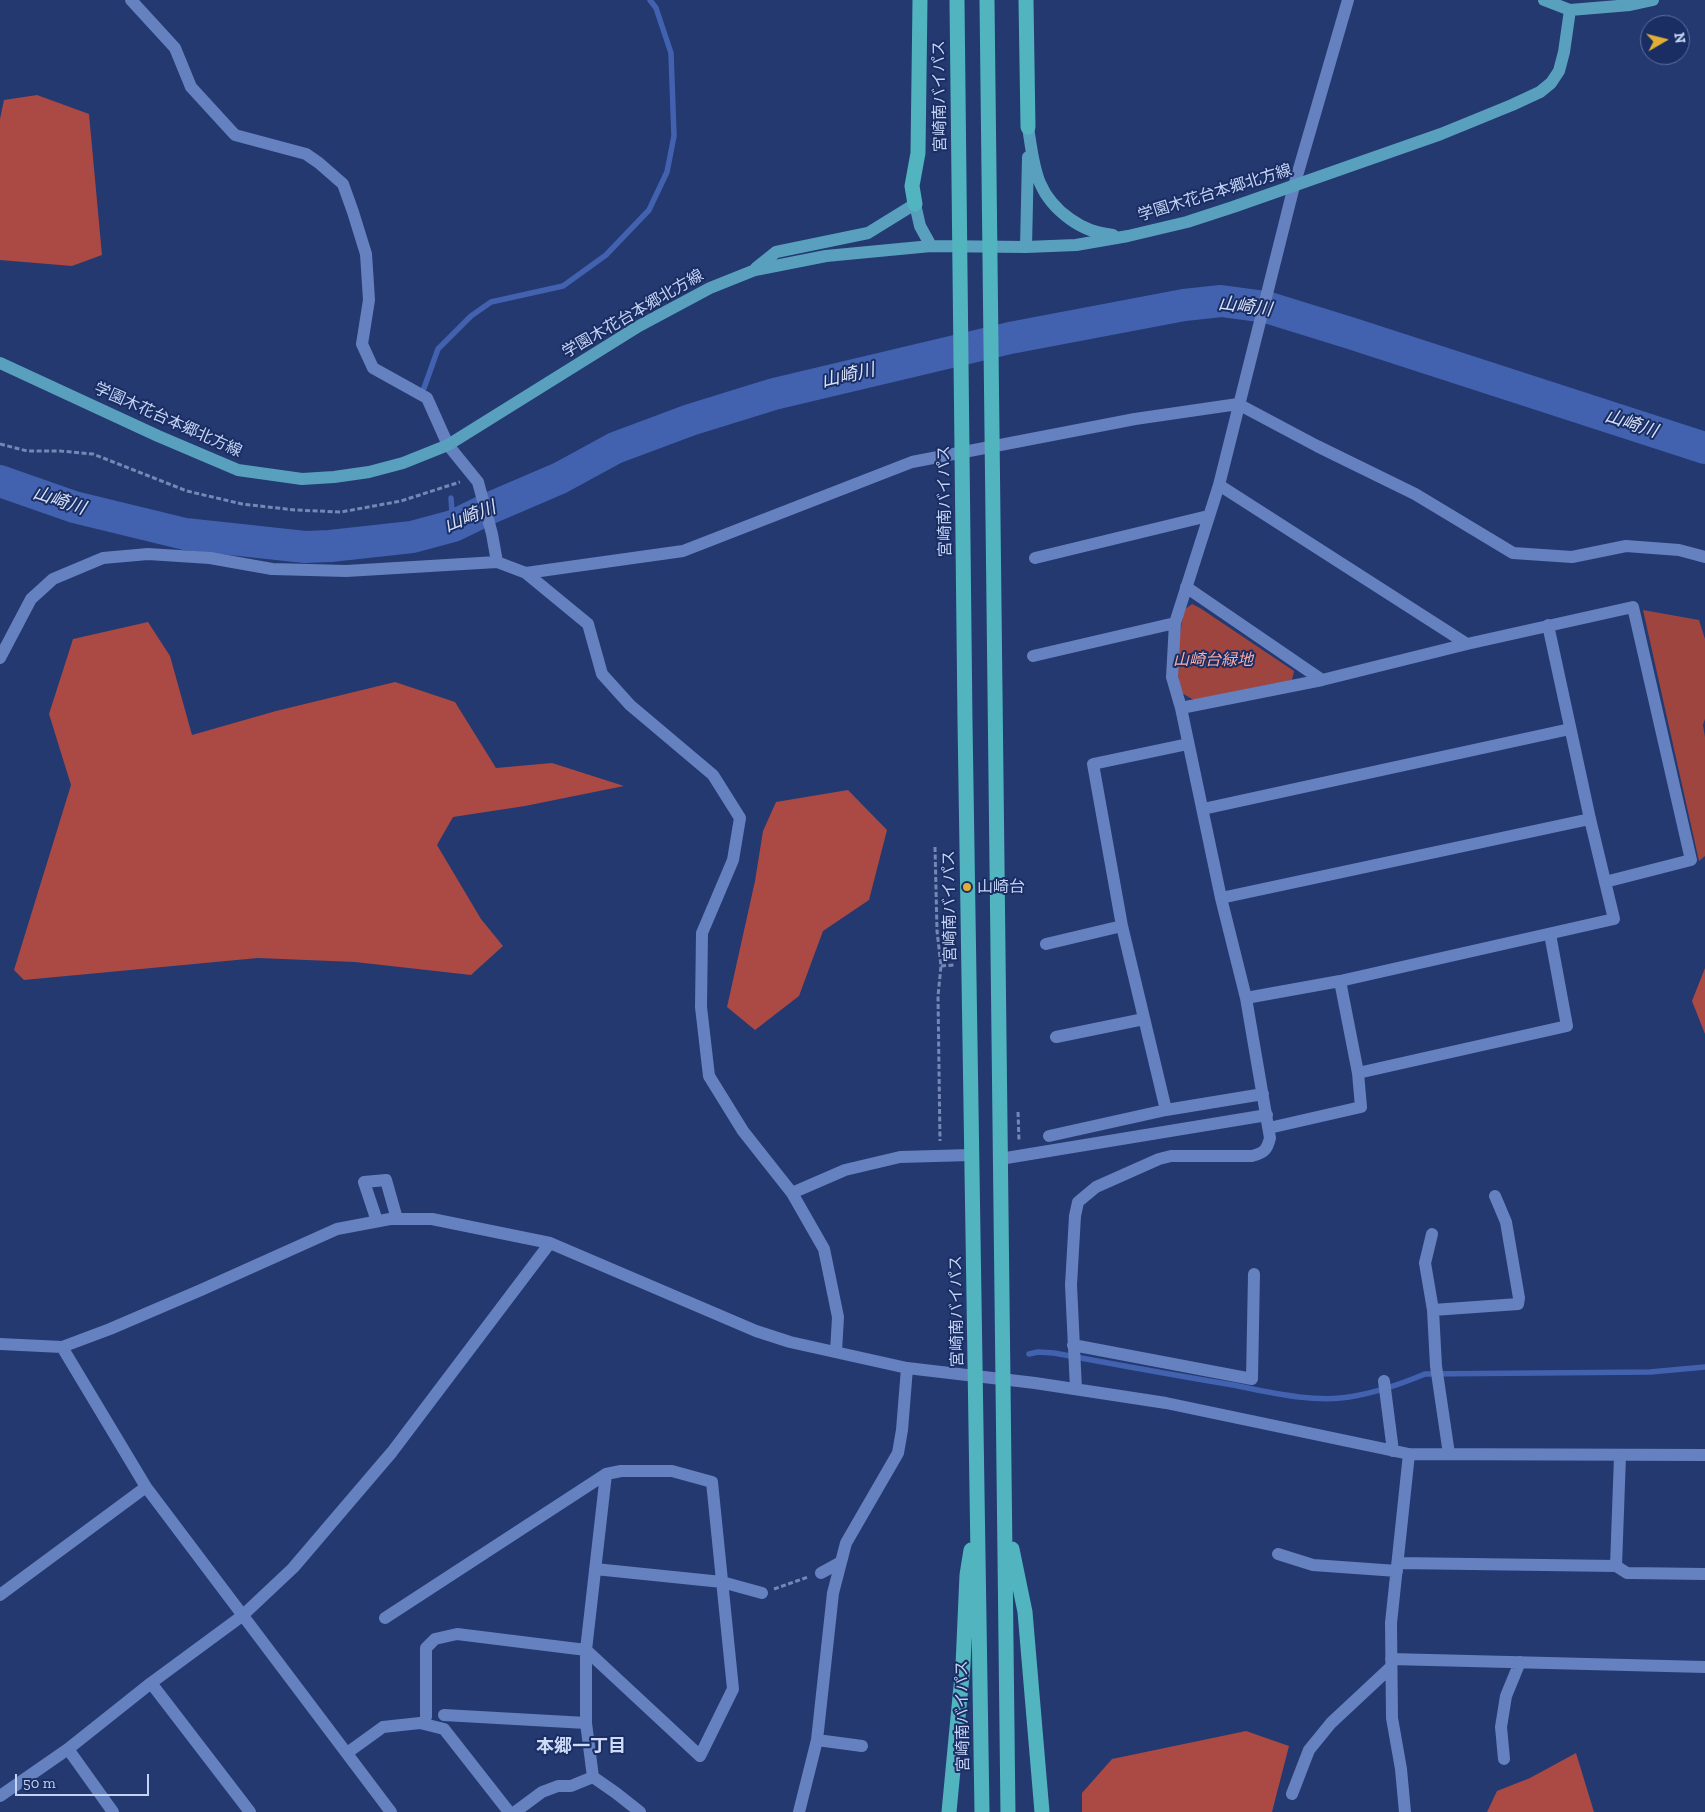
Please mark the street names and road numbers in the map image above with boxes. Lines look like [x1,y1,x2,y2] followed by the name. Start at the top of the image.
[929,40,951,152] street label: 宮崎南バイパス
[1136,160,1294,226] street label: 学園木花台本郷北方線
[559,266,707,362] street label: 学園木花台本郷北方線
[91,379,245,461] street label: 学園木花台本郷北方線
[934,445,956,557] street label: 宮崎南バイパス
[939,850,961,962] street label: 宮崎南バイパス
[946,1255,968,1367] street label: 宮崎南バイパス
[952,1660,974,1772] street label: 宮崎南バイパス

